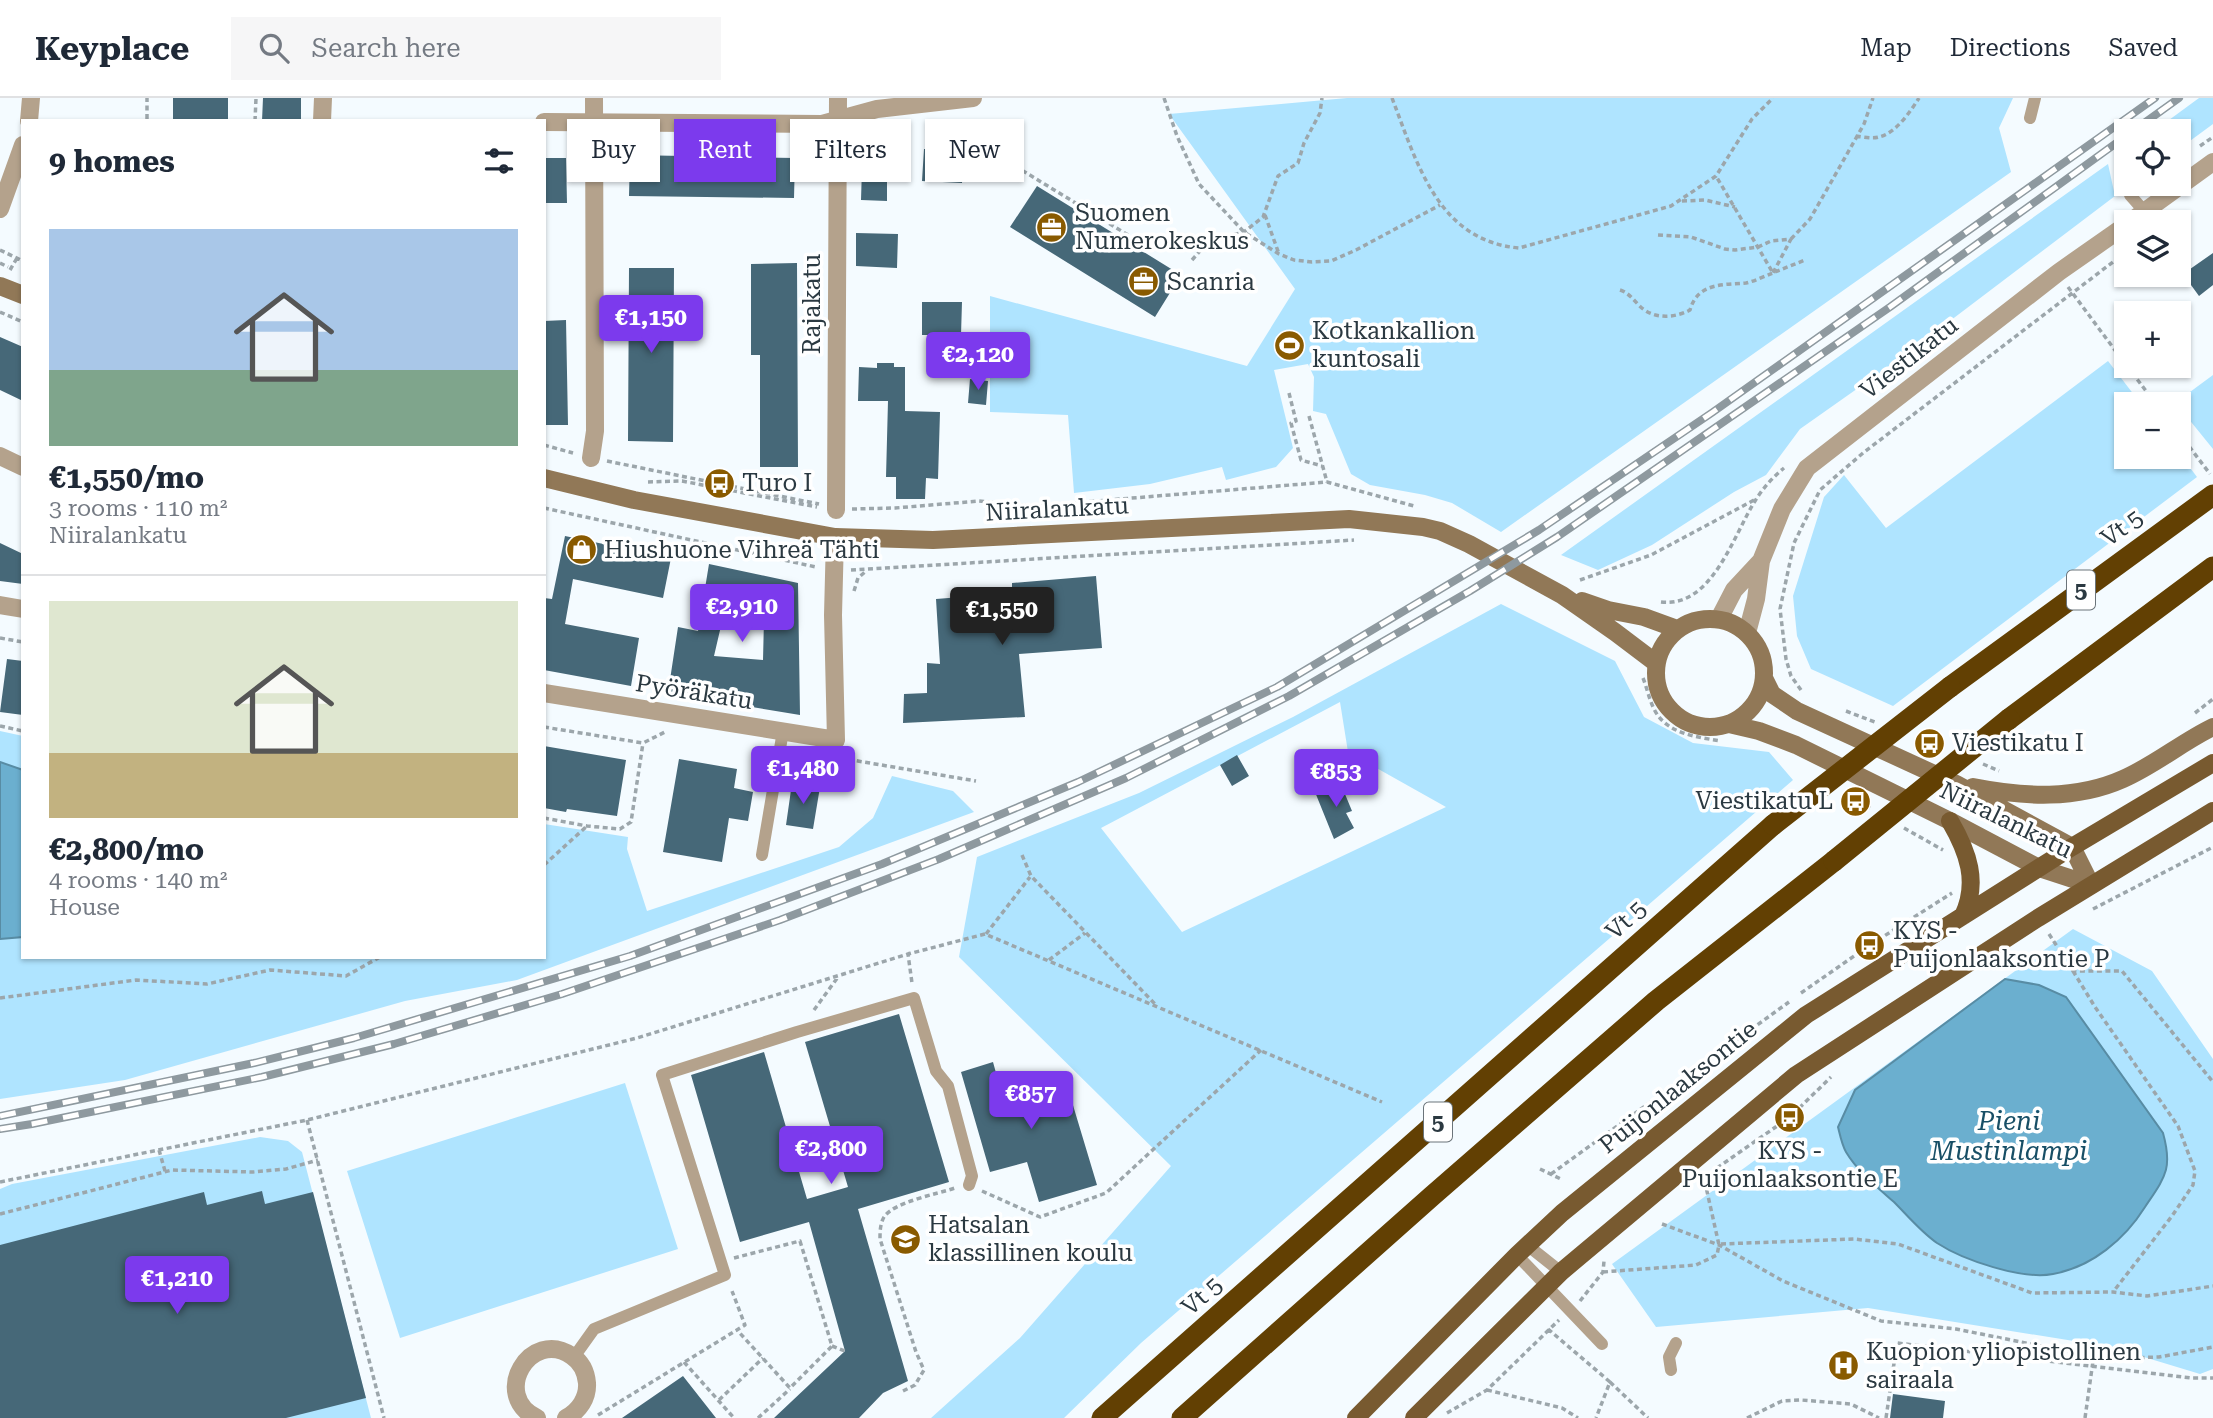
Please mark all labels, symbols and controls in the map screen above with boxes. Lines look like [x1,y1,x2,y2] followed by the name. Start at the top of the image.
[231,17,721,80] search box
[35,29,189,68] text: Keyplace
[255,29,293,67] icon: search
[311,33,460,63] text: Search here
[1860,34,1912,62] text: Map
[1950,34,2070,62] text: Directions
[2108,34,2178,62] text: Saved
[567,119,660,182] chip: Buy
[674,119,776,182] chip: Rent
[790,119,911,182] chip: Filters
[925,119,1024,182] chip: New
[2114,119,2191,469] map controls
[2114,119,2191,196] button: locate
[480,142,518,180] icon: filters
[49,144,175,179] text: 9 homes
[1075,199,1249,255] place label: Suomen Numerokeskus
[1035,210,1069,244] office icon: Suomen Numerokeskus
[2114,210,2191,287] button: layers
[798,254,826,354] street label: Rajakatu
[1127,265,1161,299] office icon: Scanria
[1167,268,1255,296] place label: Scanria
[221,274,347,400] icon: home
[594,296,708,355] pin: €1,150
[2114,301,2191,378] button: +
[615,304,687,331] text: €1,150
[1854,311,1964,405] street label: Viestikatu
[1312,317,1475,373] place label: Kotkankallion kuntosali
[1272,328,1306,362] sports icon: Kotkankallion kuntosali
[921,332,1035,392] pin: €2,120
[942,341,1014,368] text: €2,120
[2114,392,2191,469] button: −
[49,460,204,495] text: €1,550/mo
[702,466,736,500] bus stop icon: Turo I
[742,469,812,497] place label: Turo I
[984,491,1130,527] street label: Niiralankatu
[49,495,227,522] text: 3 rooms · 110 m²
[2096,504,2148,552] street label: Vt 5
[49,522,187,549] text: Niiralankatu
[564,533,598,567] shop icon: Hiushuone Vihreä Tähti
[604,536,880,564] place label: Hiushuone Vihreä Tähti
[2067,570,2095,610] road number: 5
[685,584,799,644] pin: €2,910
[945,588,1059,647] pin: €1,550
[706,593,778,620] text: €2,910
[966,596,1038,623] text: €1,550
[221,646,347,772] icon: home
[633,669,755,715] street label: Pyöräkatu
[1912,726,1946,760] bus stop icon: Viestikatu I
[1952,729,2084,757] place label: Viestikatu I
[746,746,860,806] pin: €1,480
[1295,750,1377,809] pin: €853
[767,755,839,782] text: €1,480
[1310,758,1362,785] text: €853
[1935,776,2077,864] street label: Niiralankatu
[1839,784,1873,818] bus stop icon: Viestikatu L
[1695,787,1833,815] place label: Viestikatu L
[49,832,204,867] text: €2,800/mo
[49,867,227,894] text: 4 rooms · 140 m²
[49,894,120,921] text: House
[1600,895,1652,945] street label: Vt 5
[1893,917,2109,973] place label: KYS - Puijonlaaksontie P
[1853,928,1887,962] bus stop icon: KYS - Puijonlaaksontie P
[1593,1015,1763,1159] street label: Puijonlaaksontie
[990,1072,1072,1131] pin: €857
[1005,1080,1057,1107] text: €857
[1773,1100,1807,1134] bus stop icon: KYS - Puijonlaaksontie E
[1424,1102,1452,1142] road number: 5
[1929,1106,2088,1166] water label: Pieni Mustinlampi
[774,1126,888,1186] pin: €2,800
[795,1135,867,1162] text: €2,800
[1682,1137,1898,1193] place label: KYS - Puijonlaaksontie E
[928,1211,1133,1267] place label: Hatsalan klassillinen koulu
[888,1222,922,1256] school or university icon: Hatsalan klassillinen koulu
[120,1256,234,1316] pin: €1,210
[141,1265,213,1292] text: €1,210
[1176,1271,1228,1321] street label: Vt 5
[1866,1338,2141,1394] place label: Kuopion yliopistollinen sairaala
[1826,1349,1860,1383] hospital icon: Kuopion yliopistollinen sairaala

